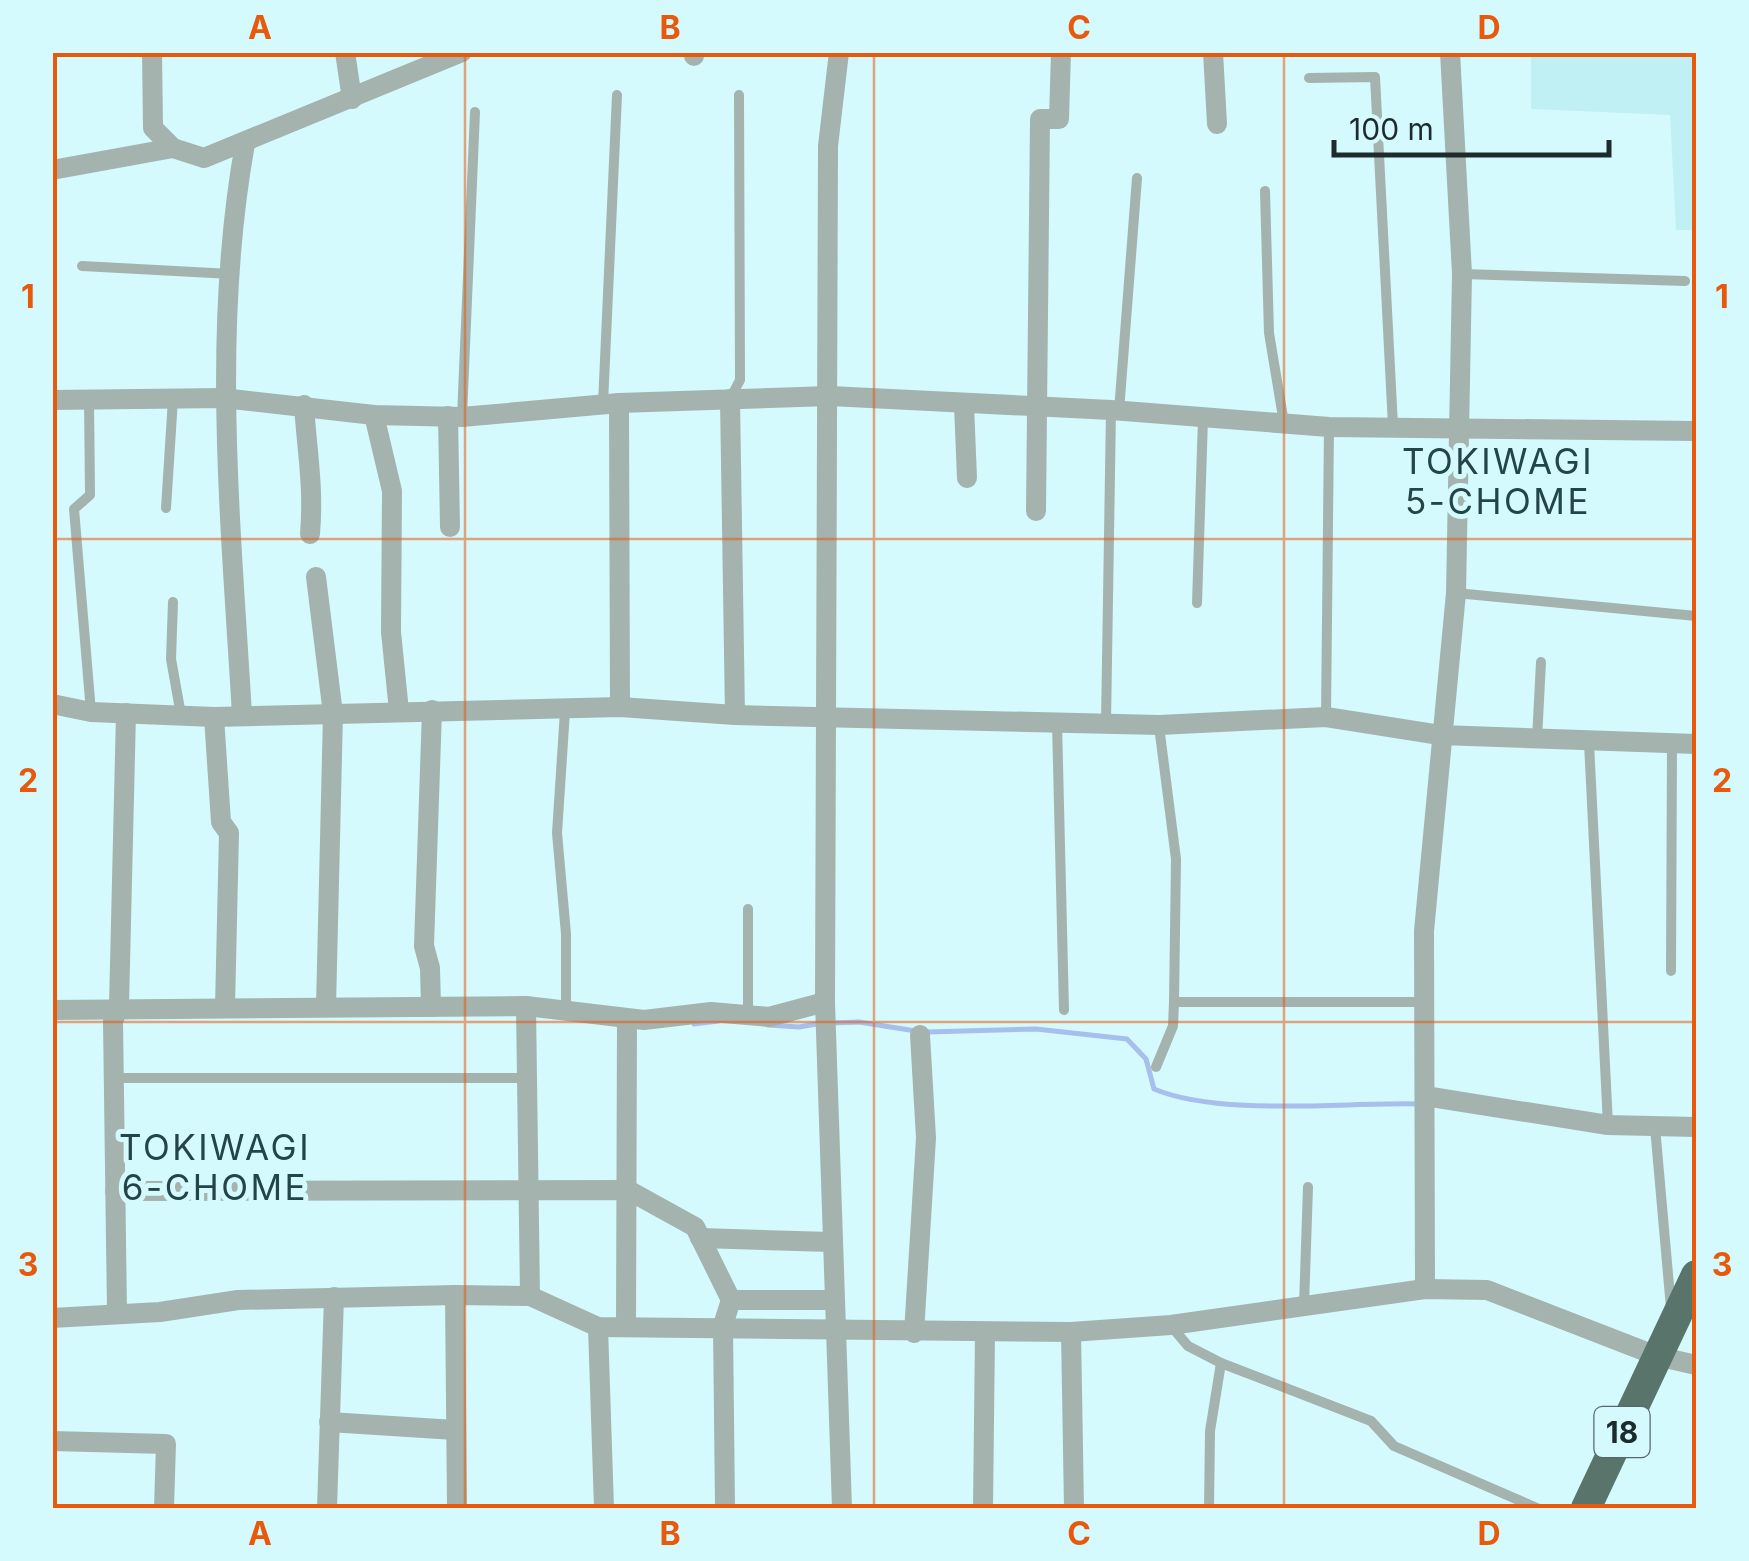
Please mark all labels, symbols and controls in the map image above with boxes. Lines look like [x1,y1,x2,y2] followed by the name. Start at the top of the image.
[248,8,272,47] text: A
[659,8,681,47] text: B
[1067,8,1091,47] text: C
[1477,8,1501,47] text: D
[1334,95,1609,157] scale bar
[1349,111,1434,147] text: 100 m
[21,277,35,316] text: 1
[1715,277,1729,316] text: 1
[1402,440,1594,522] district label: TOKIWAGI 5-CHOME
[18,761,38,800] text: 2
[1712,761,1732,800] text: 2
[119,1126,311,1208] district label: TOKIWAGI 6-CHOME
[18,1245,38,1284] text: 3
[1712,1245,1732,1284] text: 3
[1594,1407,1650,1457] road number: 18
[248,1514,272,1553] text: A
[659,1514,681,1553] text: B
[1067,1514,1091,1553] text: C
[1477,1514,1501,1553] text: D

